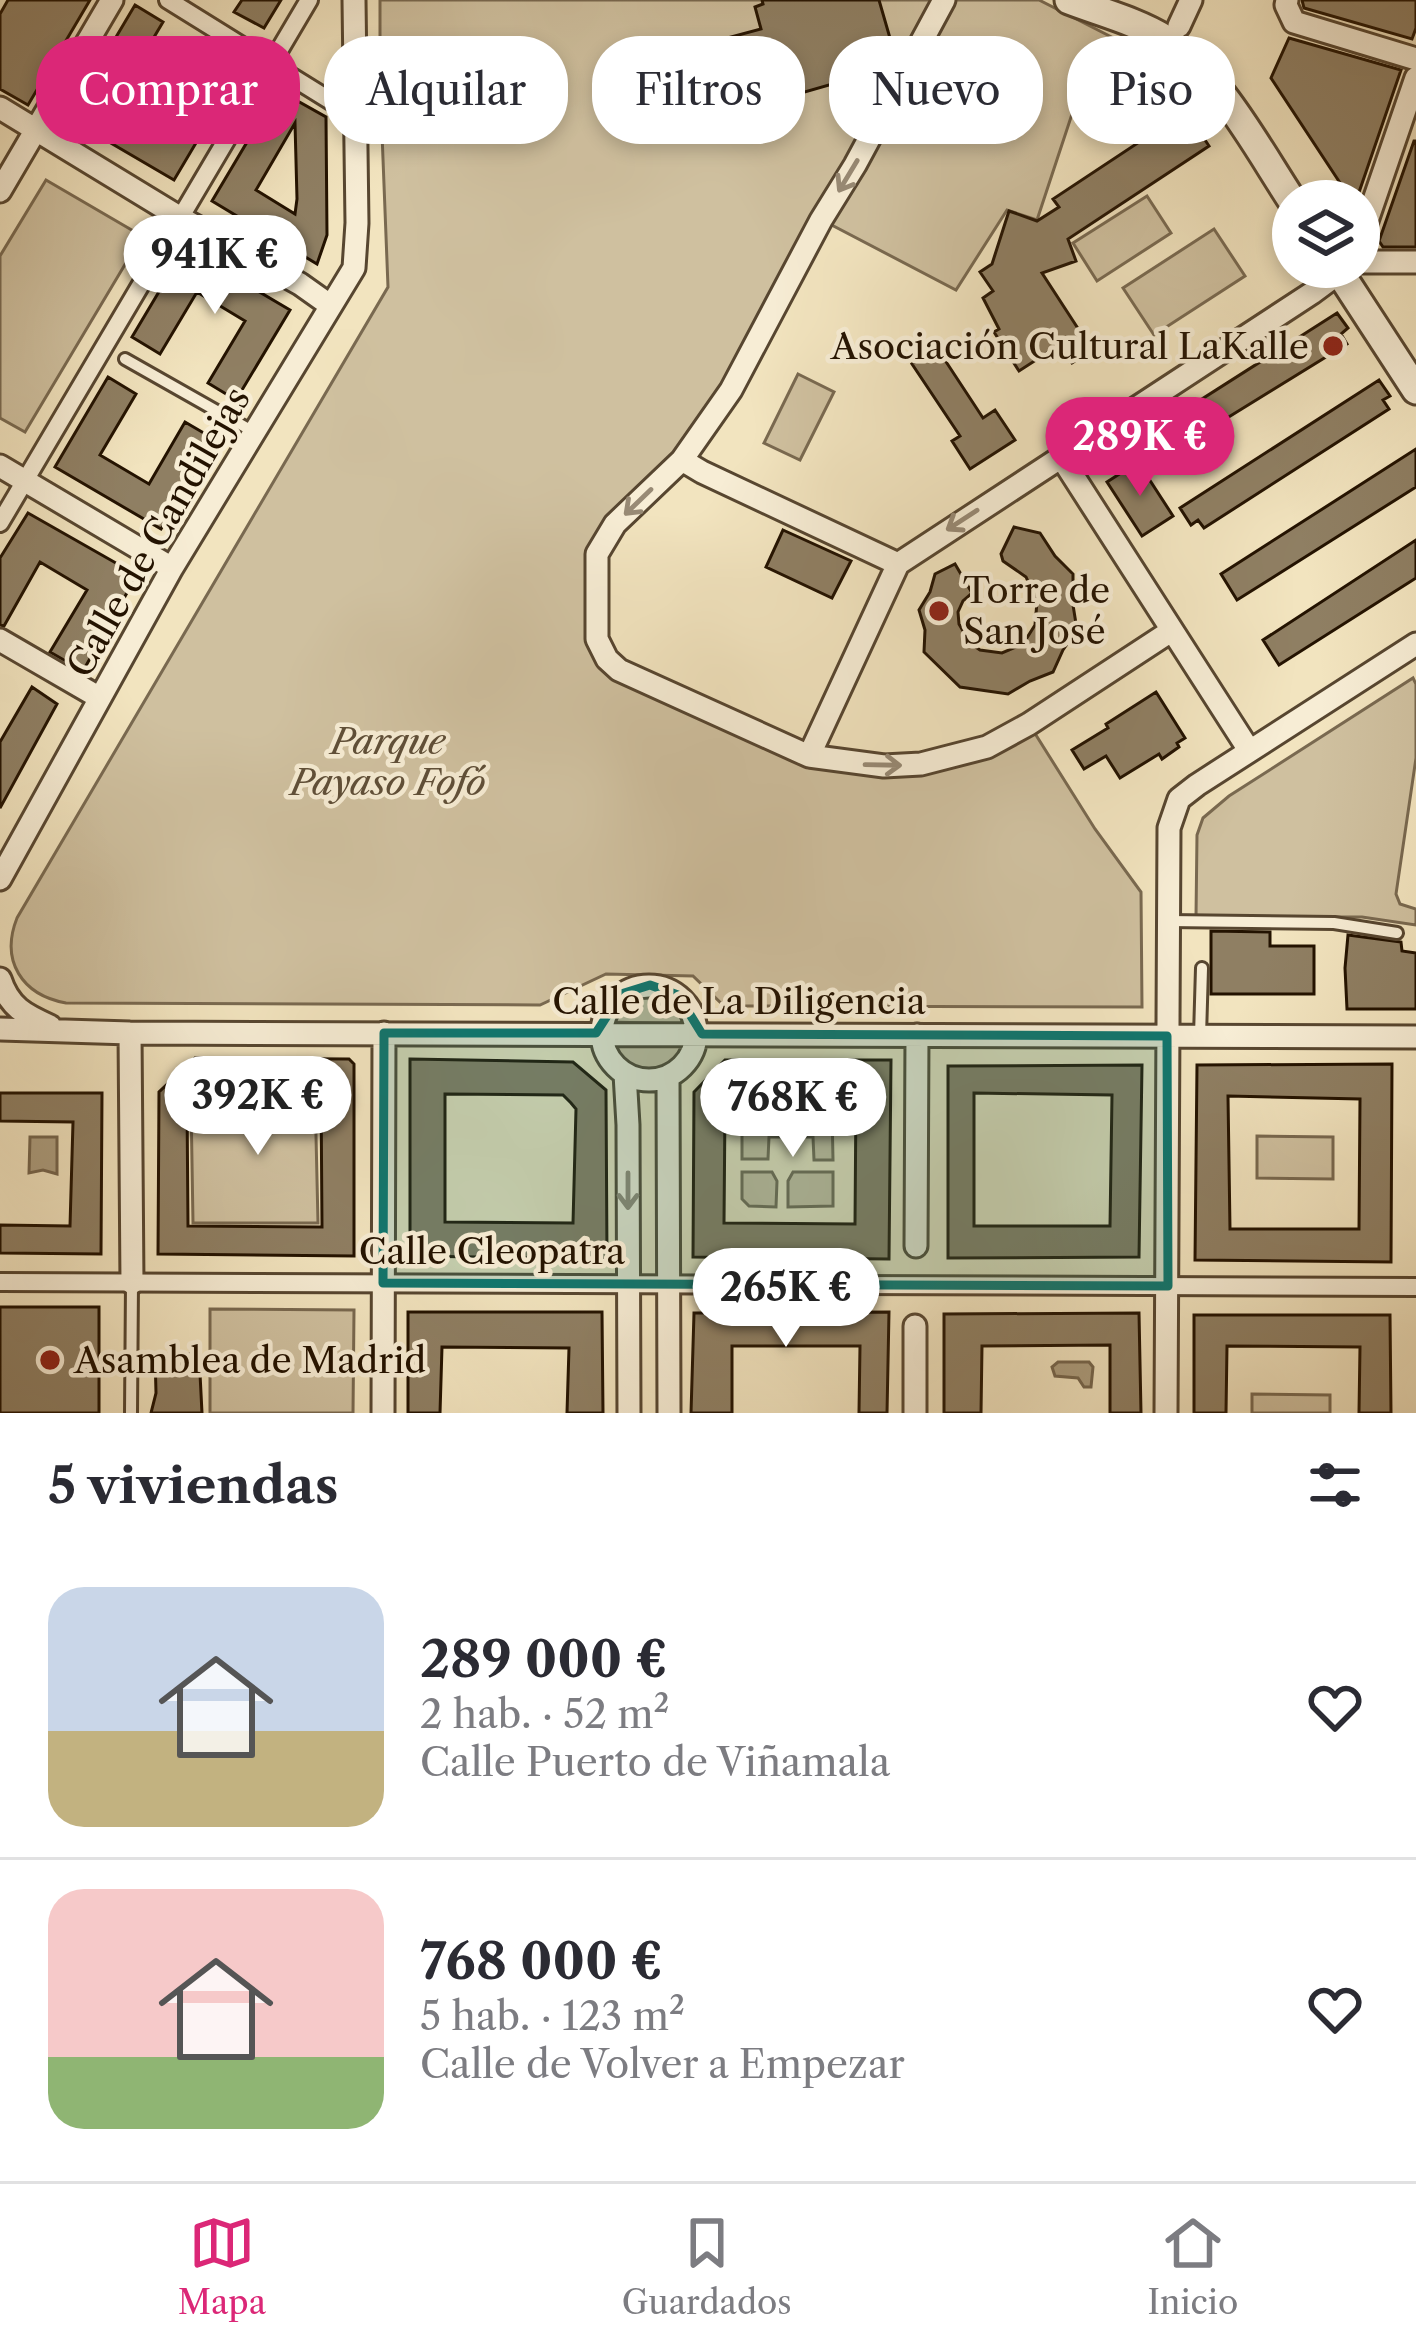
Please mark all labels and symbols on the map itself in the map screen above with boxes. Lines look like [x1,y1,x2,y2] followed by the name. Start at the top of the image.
[836,158,860,192] one-way arrow
[117,215,313,317] pin: 941K €
[830,324,1309,368] place label: Asociación Cultural LaKalle
[1320,333,1346,359] marker: Asociación Cultural LaKalle
[57,379,259,685] street label: Calle de Candilejas
[1042,397,1238,499] pin: 289K €
[623,487,653,515] one-way arrow
[946,508,980,533] one-way arrow
[963,568,1110,653] place label: Torre de San José
[926,598,952,624] marker: Torre de San José
[287,719,487,804] park label: Parque Payaso Fofó
[863,753,902,776] one-way arrow
[552,979,926,1023] street label: Calle de La Diligencia
[160,1056,356,1158] pin: 392K €
[695,1058,891,1160] pin: 768K €
[617,1171,639,1210] one-way arrow
[359,1229,625,1273] street label: Calle Cleopatra
[688,1248,884,1350] pin: 265K €
[73,1338,426,1382] place label: Asamblea de Madrid
[37,1347,63,1373] marker: Asamblea de Madrid

